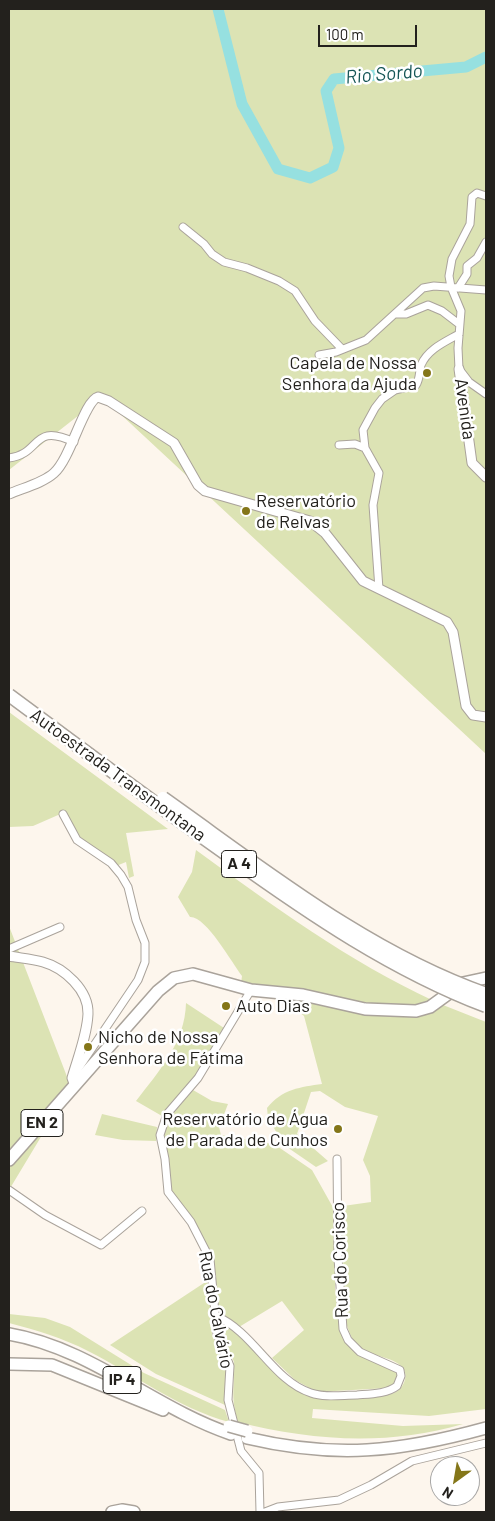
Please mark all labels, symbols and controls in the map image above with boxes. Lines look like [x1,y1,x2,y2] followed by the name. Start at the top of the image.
[320,15,419,47] scale bar
[326,25,364,43] text: 100 m
[345,59,423,89] water label: Rio Sordo
[282,352,417,394] place label: Capela de Nossa Senhora da Ajuda
[421,367,433,379] marker: Capela de Nossa Senhora da Ajuda
[450,377,480,441] street label: Avenida
[256,490,356,532] place label: Reservatório de Relvas
[240,505,252,517] marker: Reservatório de Relvas
[26,704,210,846] street label: Autoestrada Transmontana
[222,851,256,878] road number: A 4
[236,995,310,1017] place label: Auto Dias
[220,1000,232,1012] marker: Auto Dias
[98,1026,244,1068] place label: Nicho de Nossa Senhora de Fátima
[82,1041,94,1053] marker: Nicho de Nossa Senhora de Fátima
[162,1108,328,1150] place label: Reservatório de Água de Parada de Cunhos
[21,1110,63,1136] road number: EN 2
[332,1123,344,1135] marker: Reservatório de Água de Parada de Cunhos
[327,1201,353,1319] street label: Rua do Corisco
[194,1249,238,1371] street label: Rua do Calvário
[103,1366,141,1394] road number: IP 4
[430,1456,480,1506] north arrow
[439,1484,456,1503] text: N

